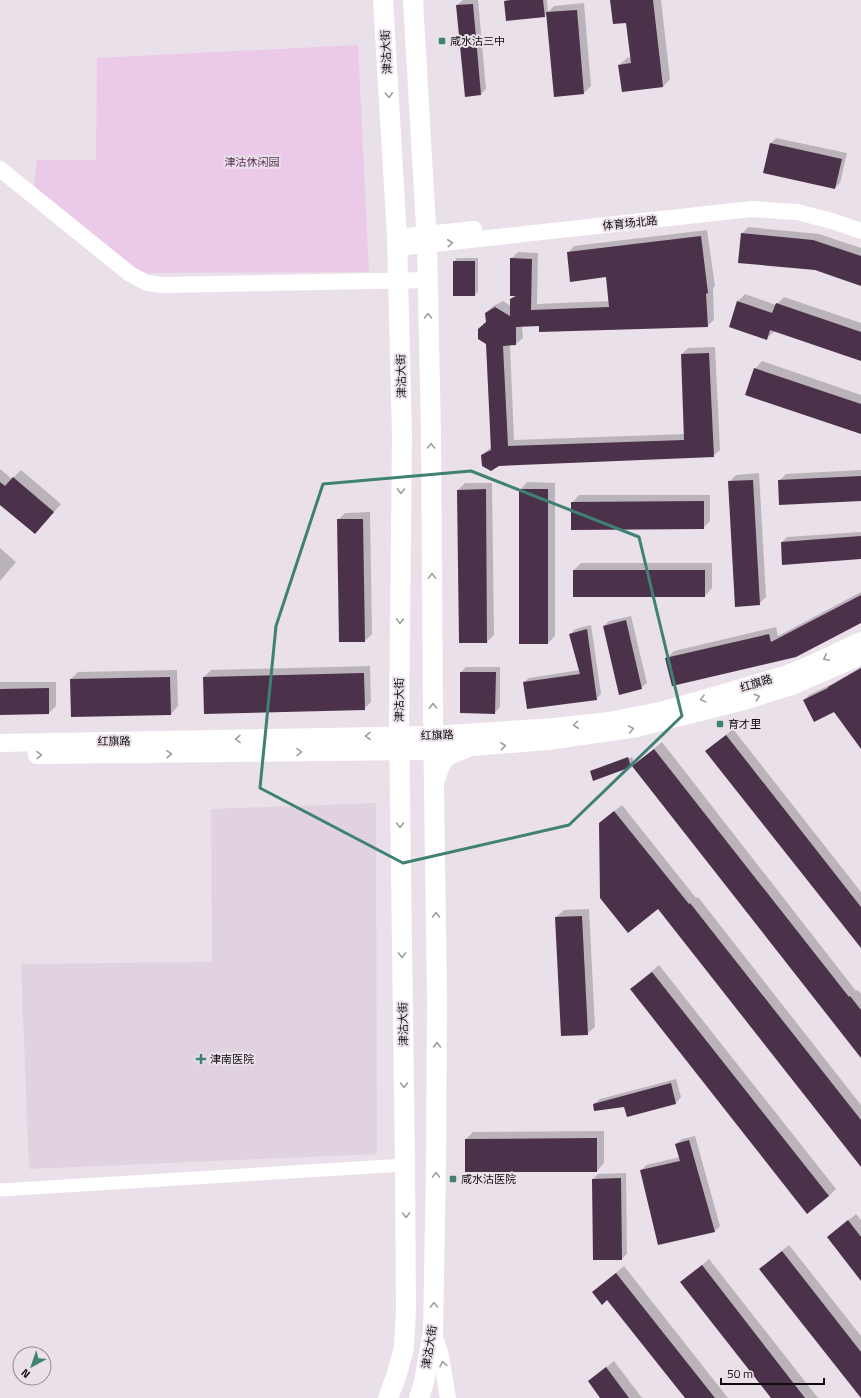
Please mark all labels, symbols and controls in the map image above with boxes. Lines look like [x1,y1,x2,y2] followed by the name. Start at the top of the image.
[377,30,395,74] street label: 津沽大街
[450,33,505,49] place label: 咸水沽三中
[437,36,447,46] marker: 咸水沽三中
[384,92,393,98] one-way arrow
[225,154,280,170] park label: 津沽休闲园
[602,212,658,234] street label: 体育场北路
[447,239,453,248] one-way arrow
[424,313,432,319] one-way arrow
[393,354,409,398] street label: 津沽大街
[427,443,435,449] one-way arrow
[397,488,405,494] one-way arrow
[428,573,436,579] one-way arrow
[396,618,404,624] one-way arrow
[823,653,830,661] one-way arrow
[738,671,774,695] street label: 红旗路
[391,678,407,722] street label: 津沽大街
[754,693,761,702] one-way arrow
[700,694,707,703] one-way arrow
[429,703,437,709] one-way arrow
[728,716,761,732] place label: 育才里
[715,719,725,729] marker: 育才里
[573,720,579,729] one-way arrow
[420,726,454,744] street label: 红旗路
[628,726,635,734] one-way arrow
[365,732,371,741] one-way arrow
[97,733,131,749] street label: 红旗路
[235,735,241,743] one-way arrow
[500,741,506,750] one-way arrow
[296,748,302,757] one-way arrow
[166,750,172,758] one-way arrow
[36,751,42,759] one-way arrow
[396,822,404,828] one-way arrow
[432,912,440,918] one-way arrow
[398,952,406,958] one-way arrow
[395,1002,411,1046] street label: 津沽大街
[433,1042,441,1048] one-way arrow
[210,1051,254,1067] place label: 津南医院
[195,1053,207,1065] marker: 津南医院
[400,1082,408,1088] one-way arrow
[461,1171,516,1187] place label: 咸水沽医院
[432,1172,440,1178] one-way arrow
[448,1174,458,1184] marker: 咸水沽医院
[402,1212,410,1218] one-way arrow
[429,1302,438,1308] one-way arrow
[418,1324,440,1370] street label: 津沽大街
[12,1346,52,1386] north arrow
[721,1360,824,1386] scale bar
[439,1361,448,1367] one-way arrow
[727,1364,753,1383] text: 50 m
[18,1365,34,1382] text: N

